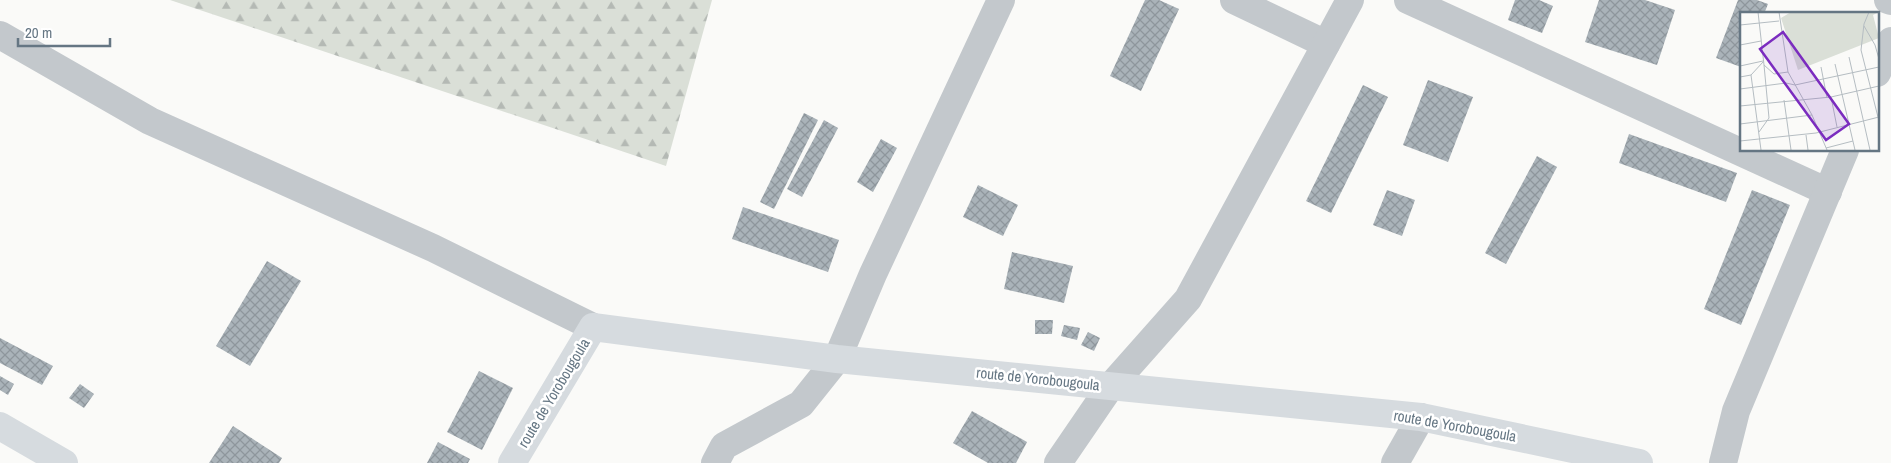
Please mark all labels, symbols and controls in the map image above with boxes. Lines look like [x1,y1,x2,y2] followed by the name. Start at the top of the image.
[1740,12,1878,151] inset map
[18,15,110,47] scale bar
[25,22,52,43] text: 20 m
[513,334,595,451] street label: route de Yorobougoula
[975,362,1101,395] street label: route de Yorobougoula
[1392,404,1518,447] street label: route de Yorobougoula

